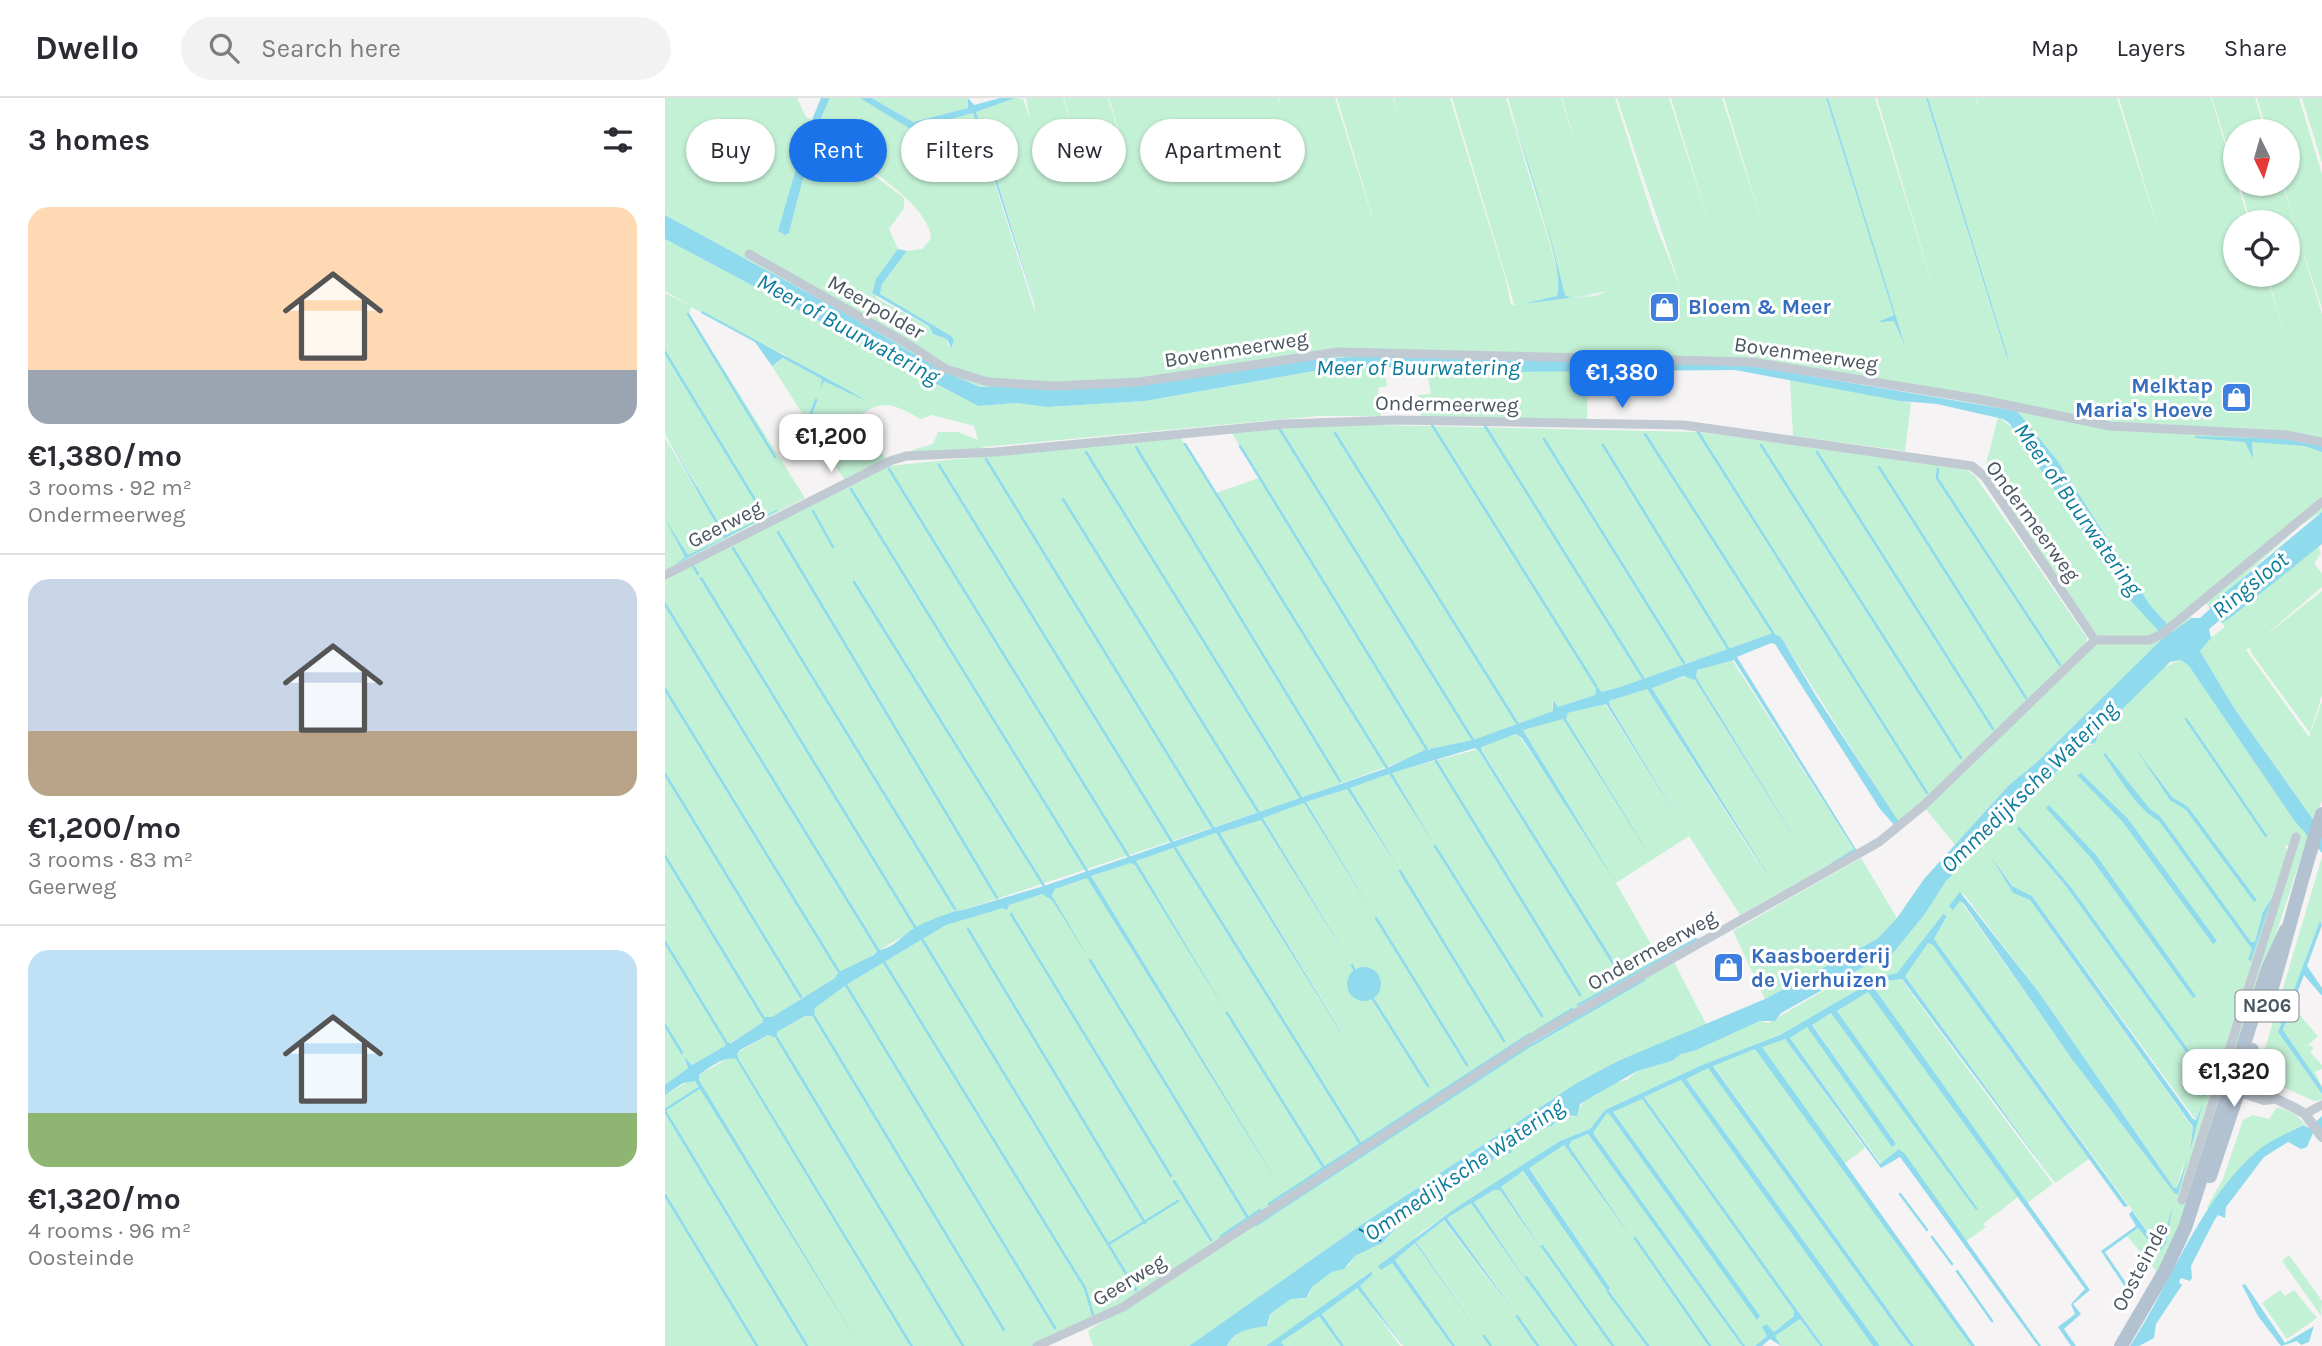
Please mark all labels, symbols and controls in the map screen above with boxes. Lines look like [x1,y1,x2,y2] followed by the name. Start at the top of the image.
[181,17,671,80] search box
[35,29,139,67] text: Dwello
[205,29,243,67] icon: search
[261,33,401,64] text: Search here
[2031,34,2079,62] text: Map
[2117,34,2186,62] text: Layers
[2224,34,2287,62] text: Share
[686,119,775,182] chip: Buy
[789,119,887,182] chip: Rent
[901,119,1018,182] chip: Filters
[1032,119,1126,182] chip: New
[1140,119,1305,182] chip: Apartment
[2223,119,2299,196] north arrow
[2223,119,2300,287] map controls
[599,121,637,159] icon: filters
[28,122,150,158] text: 3 homes
[2223,210,2300,287] button: locate
[270,253,396,379] icon: home
[752,268,945,391] water label: Meer of Buurwatering
[823,270,929,344] street label: Meerpolder
[1648,290,1682,324] shop icon: Bloem & Meer
[1688,295,1831,319] place label: Bloem & Meer
[1162,326,1310,372] street label: Bovenmeerweg
[1732,332,1880,376] street label: Bovenmeerweg
[1565,350,1679,410] pin: €1,380
[1316,354,1521,381] water label: Meer of Buurwatering
[1586,359,1658,386] text: €1,380
[2075,374,2213,422] place label: Melktap Maria's Hoeve
[2219,381,2253,415] shop icon: Melktap Maria's Hoeve
[1375,391,1519,417] street label: Ondermeerweg
[774,414,888,474] pin: €1,200
[2008,418,2148,601] water label: Meer of Buurwatering
[795,423,867,450] text: €1,200
[28,438,182,474] text: €1,380/mo
[1981,456,2085,586] street label: Ondermeerweg
[28,474,192,501] text: 3 rooms · 92 m²
[684,495,766,553] street label: Geerweg
[28,501,185,528] text: Ondermeerweg
[2206,545,2294,624] water label: Ringsloot
[270,625,396,751] icon: home
[1935,695,2124,878] water label: Ommedijksche Watering
[28,810,181,846] text: €1,200/mo
[28,846,193,873] text: 3 rooms · 83 m²
[28,873,116,900] text: Geerweg
[1583,905,1721,995] street label: Ondermeerweg
[1751,944,1891,992] place label: Kaasboerderij de Vierhuizen
[1711,951,1745,985] shop icon: Kaasboerderij de Vierhuizen
[2235,991,2299,1022] road number: N206
[270,996,396,1122] icon: home
[2177,1049,2291,1109] pin: €1,320
[2198,1058,2270,1085] text: €1,320
[1359,1092,1570,1247] water label: Ommedijksche Watering
[28,1181,181,1217] text: €1,320/mo
[28,1217,191,1244] text: 4 rooms · 96 m²
[2107,1219,2173,1315] street label: Oosteinde
[28,1244,134,1271] text: Oosteinde
[1088,1249,1170,1311] street label: Geerweg

